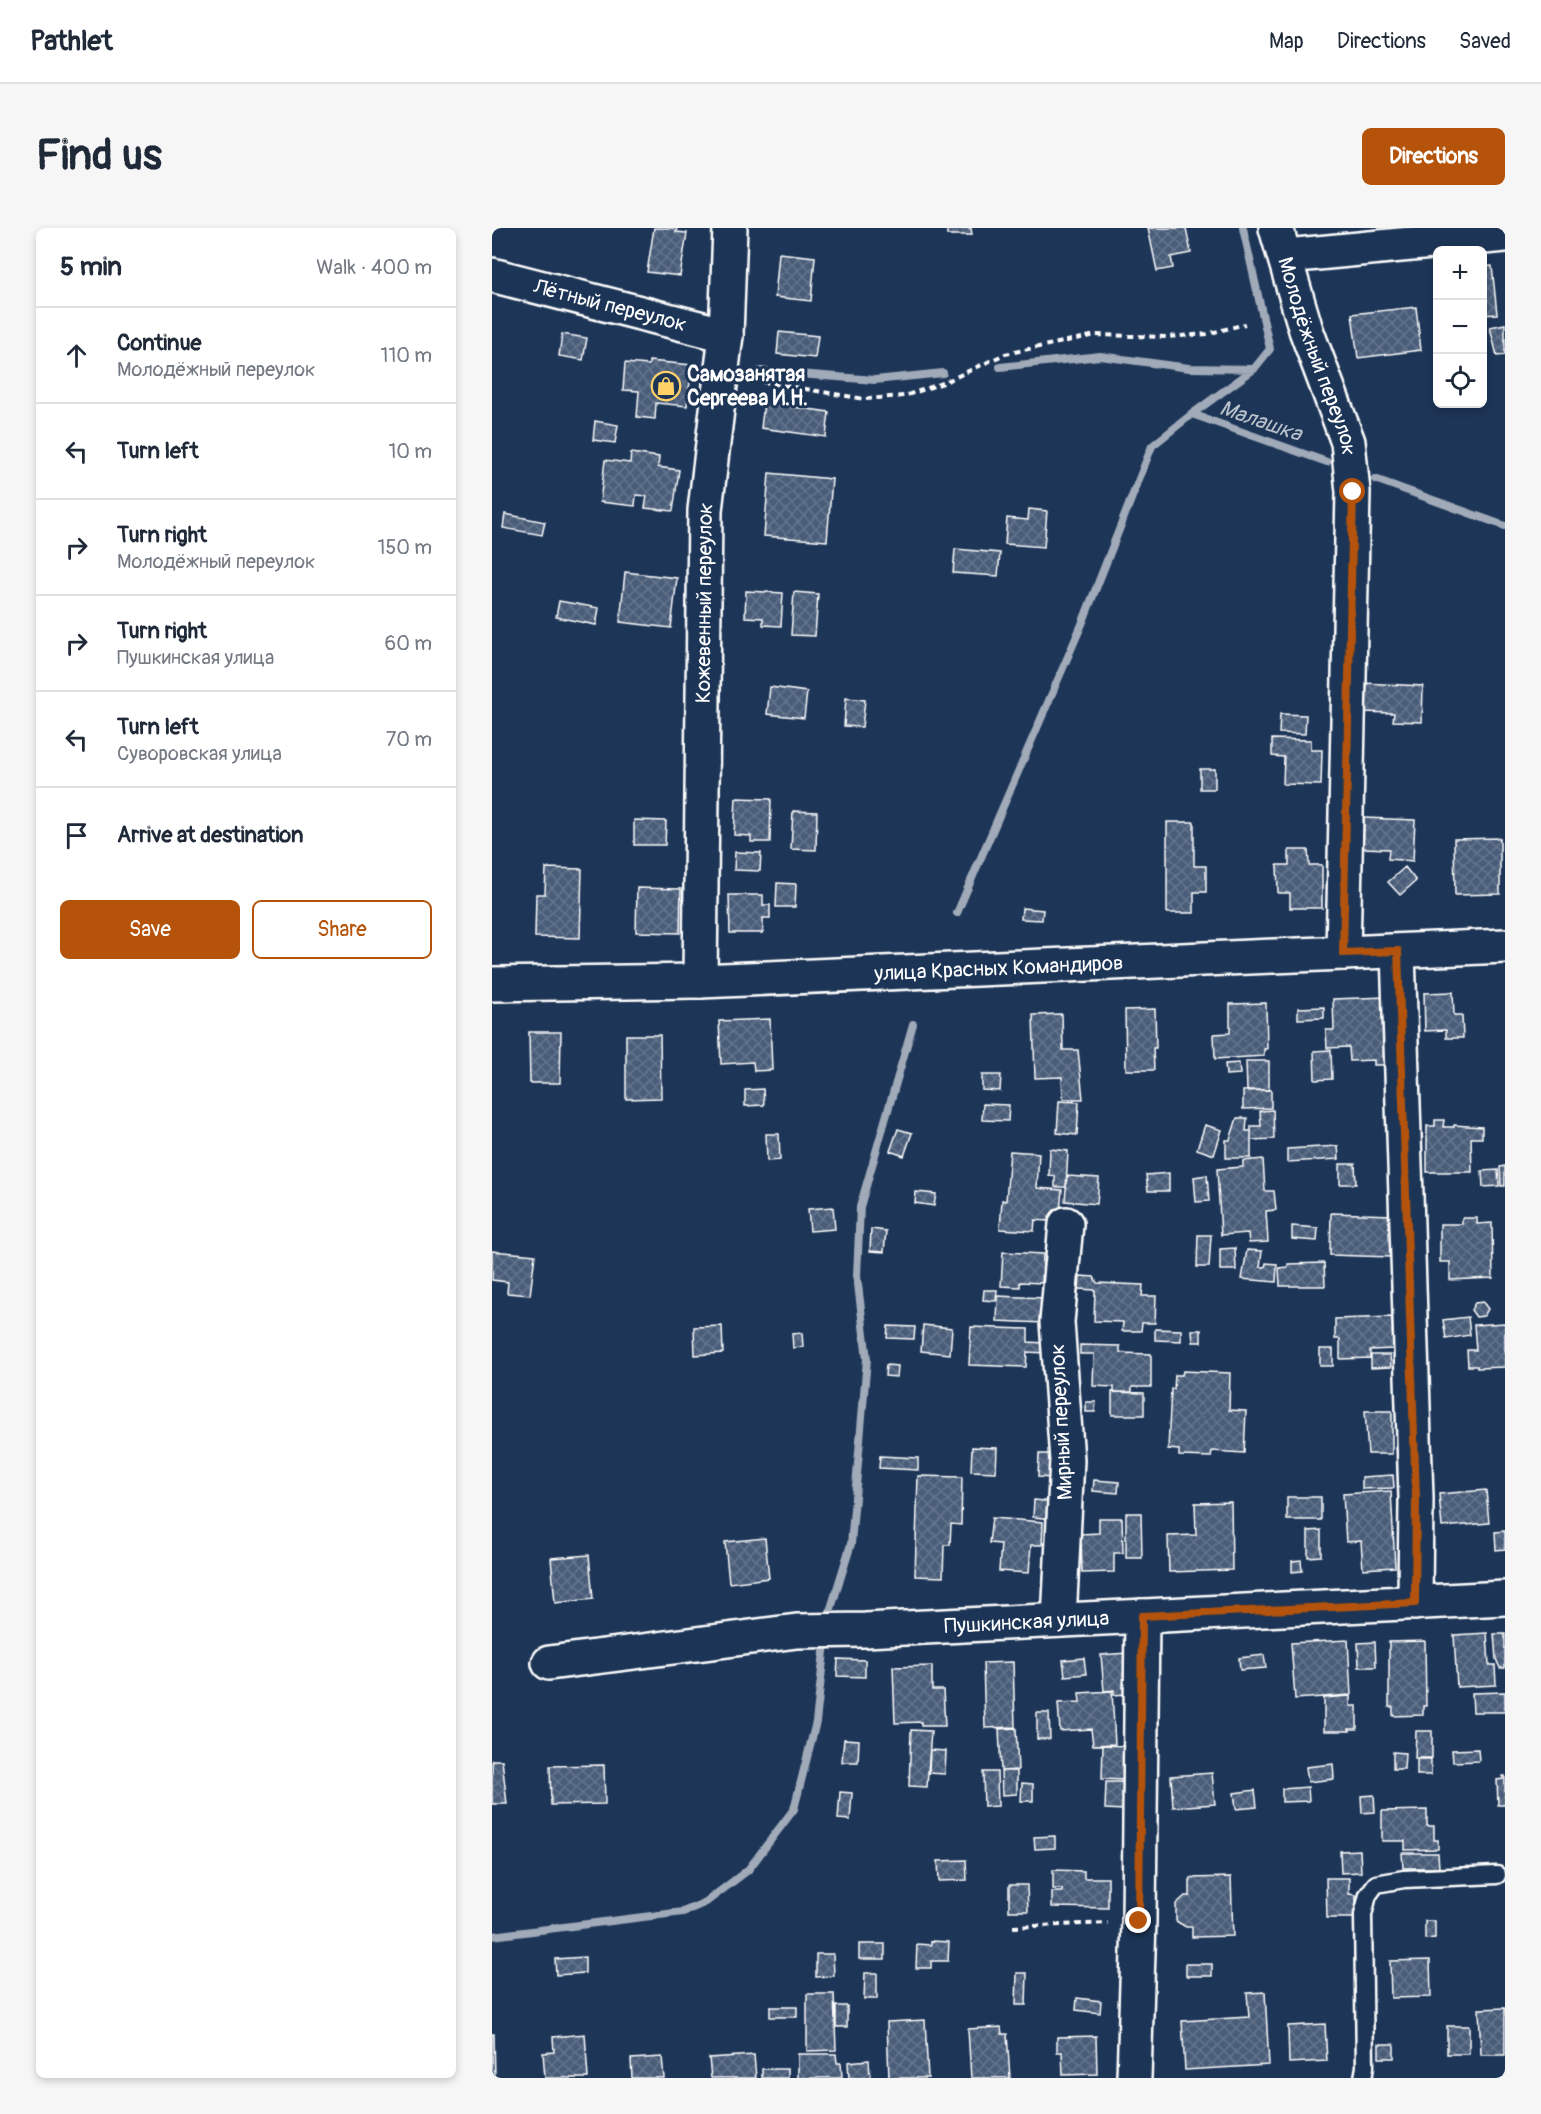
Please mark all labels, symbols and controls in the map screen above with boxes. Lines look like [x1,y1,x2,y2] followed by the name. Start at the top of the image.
[30,24,113,59] text: Pathlet
[1269,28,1304,55] text: Map
[1337,28,1426,55] text: Directions
[1459,28,1511,55] text: Saved
[1362,128,1505,185] button: Directions
[36,130,162,182] text: Find us
[1433,246,1487,408] map controls
[1433,246,1487,300] button: +
[60,251,122,283] text: 5 min
[1271,254,1362,457] street label: Молодёжный переулок
[316,255,432,280] text: Walk · 400 m
[530,273,689,338] street label: Лётный переулок
[1433,300,1487,354] button: −
[117,329,201,357] text: Continue
[60,339,93,372] icon: ahead
[381,343,432,368] text: 110 m
[1433,354,1487,408] button: locate
[117,357,315,382] text: Молодёжный переулок
[687,361,808,412] place label: Самозанятая Сергеева И.Н.
[650,370,682,402] shop icon: Самозанятая Сергеева И.Н.
[1216,394,1307,449] water label: Малашка
[60,435,93,468] icon: left
[117,437,199,465] text: Turn left
[388,439,432,464] text: 10 m
[1339,478,1365,504] route start
[690,501,720,703] street label: Кожевенный переулок
[117,521,207,549] text: Turn right
[60,531,93,564] icon: right
[378,535,432,560] text: 150 m
[117,549,315,574] text: Молодёжный переулок
[117,617,207,645] text: Turn right
[60,627,93,660] icon: right
[385,631,432,656] text: 60 m
[117,645,274,670] text: Пушкинская улица
[117,713,199,741] text: Turn left
[60,723,93,756] icon: left
[386,727,432,752] text: 70 m
[117,741,282,766] text: Суворовская улица
[60,819,93,852] icon: arrive
[117,821,303,849] text: Arrive at destination
[60,900,240,959] button: Save
[252,900,432,959] button: Share
[873,950,1124,987] street label: улица Красных Командиров
[1044,1343,1079,1501] street label: Мирный переулок
[944,1605,1110,1640] street label: Пушкинская улица
[1125,1907,1151,1933] route end

